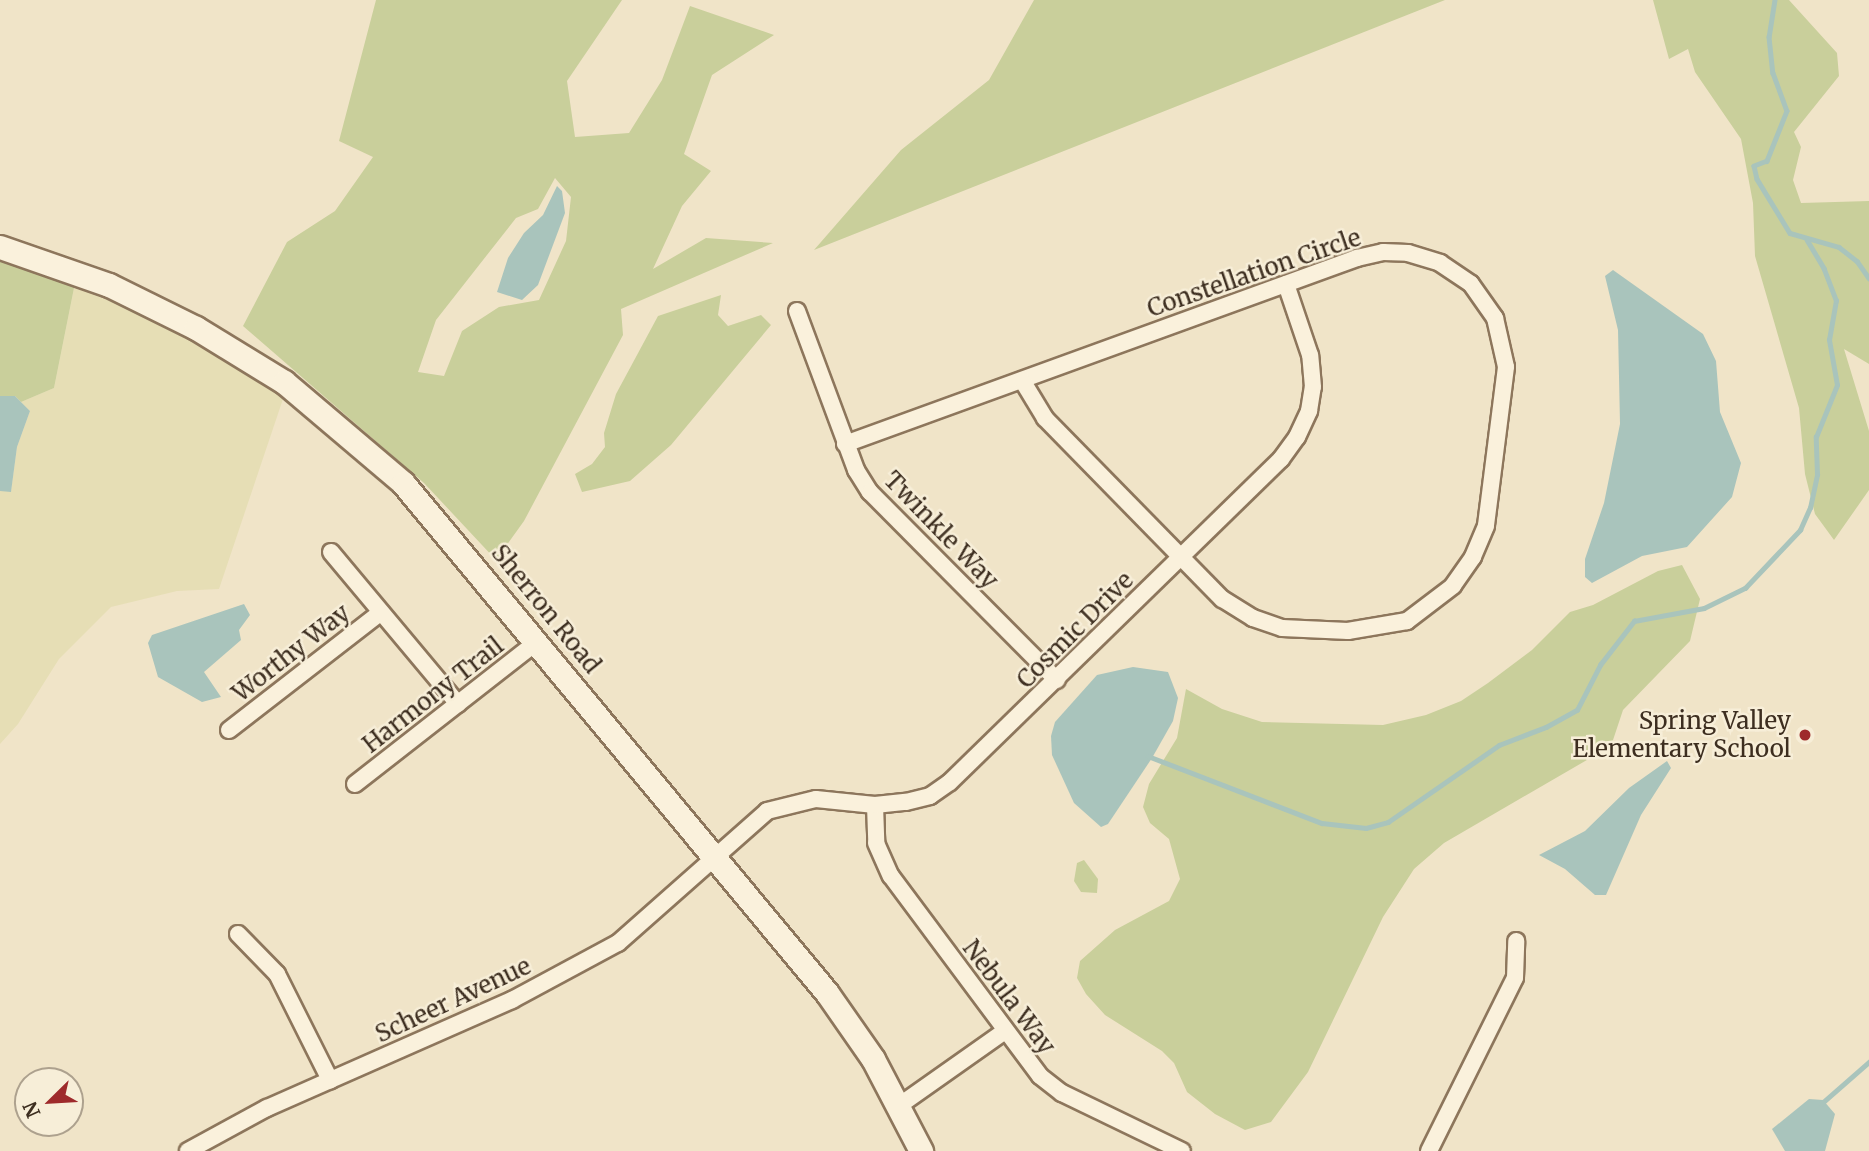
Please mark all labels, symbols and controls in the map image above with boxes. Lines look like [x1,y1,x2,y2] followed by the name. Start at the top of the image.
[1143,223,1365,323] street label: Constellation Circle
[878,465,1004,595] street label: Twinkle Way
[485,539,607,679] street label: Sherron Road
[1011,566,1139,694] street label: Cosmic Drive
[227,598,355,708] street label: Worthy Way
[357,631,509,759] street label: Harmony Trail
[1572,707,1791,763] place label: Spring Valley Elementary School
[1797,727,1813,743] marker: Spring Valley Elementary School
[957,934,1061,1060] street label: Nebula Way
[371,951,535,1049] street label: Scheer Avenue
[14,1067,84,1137] north arrow
[18,1098,46,1121] text: N

